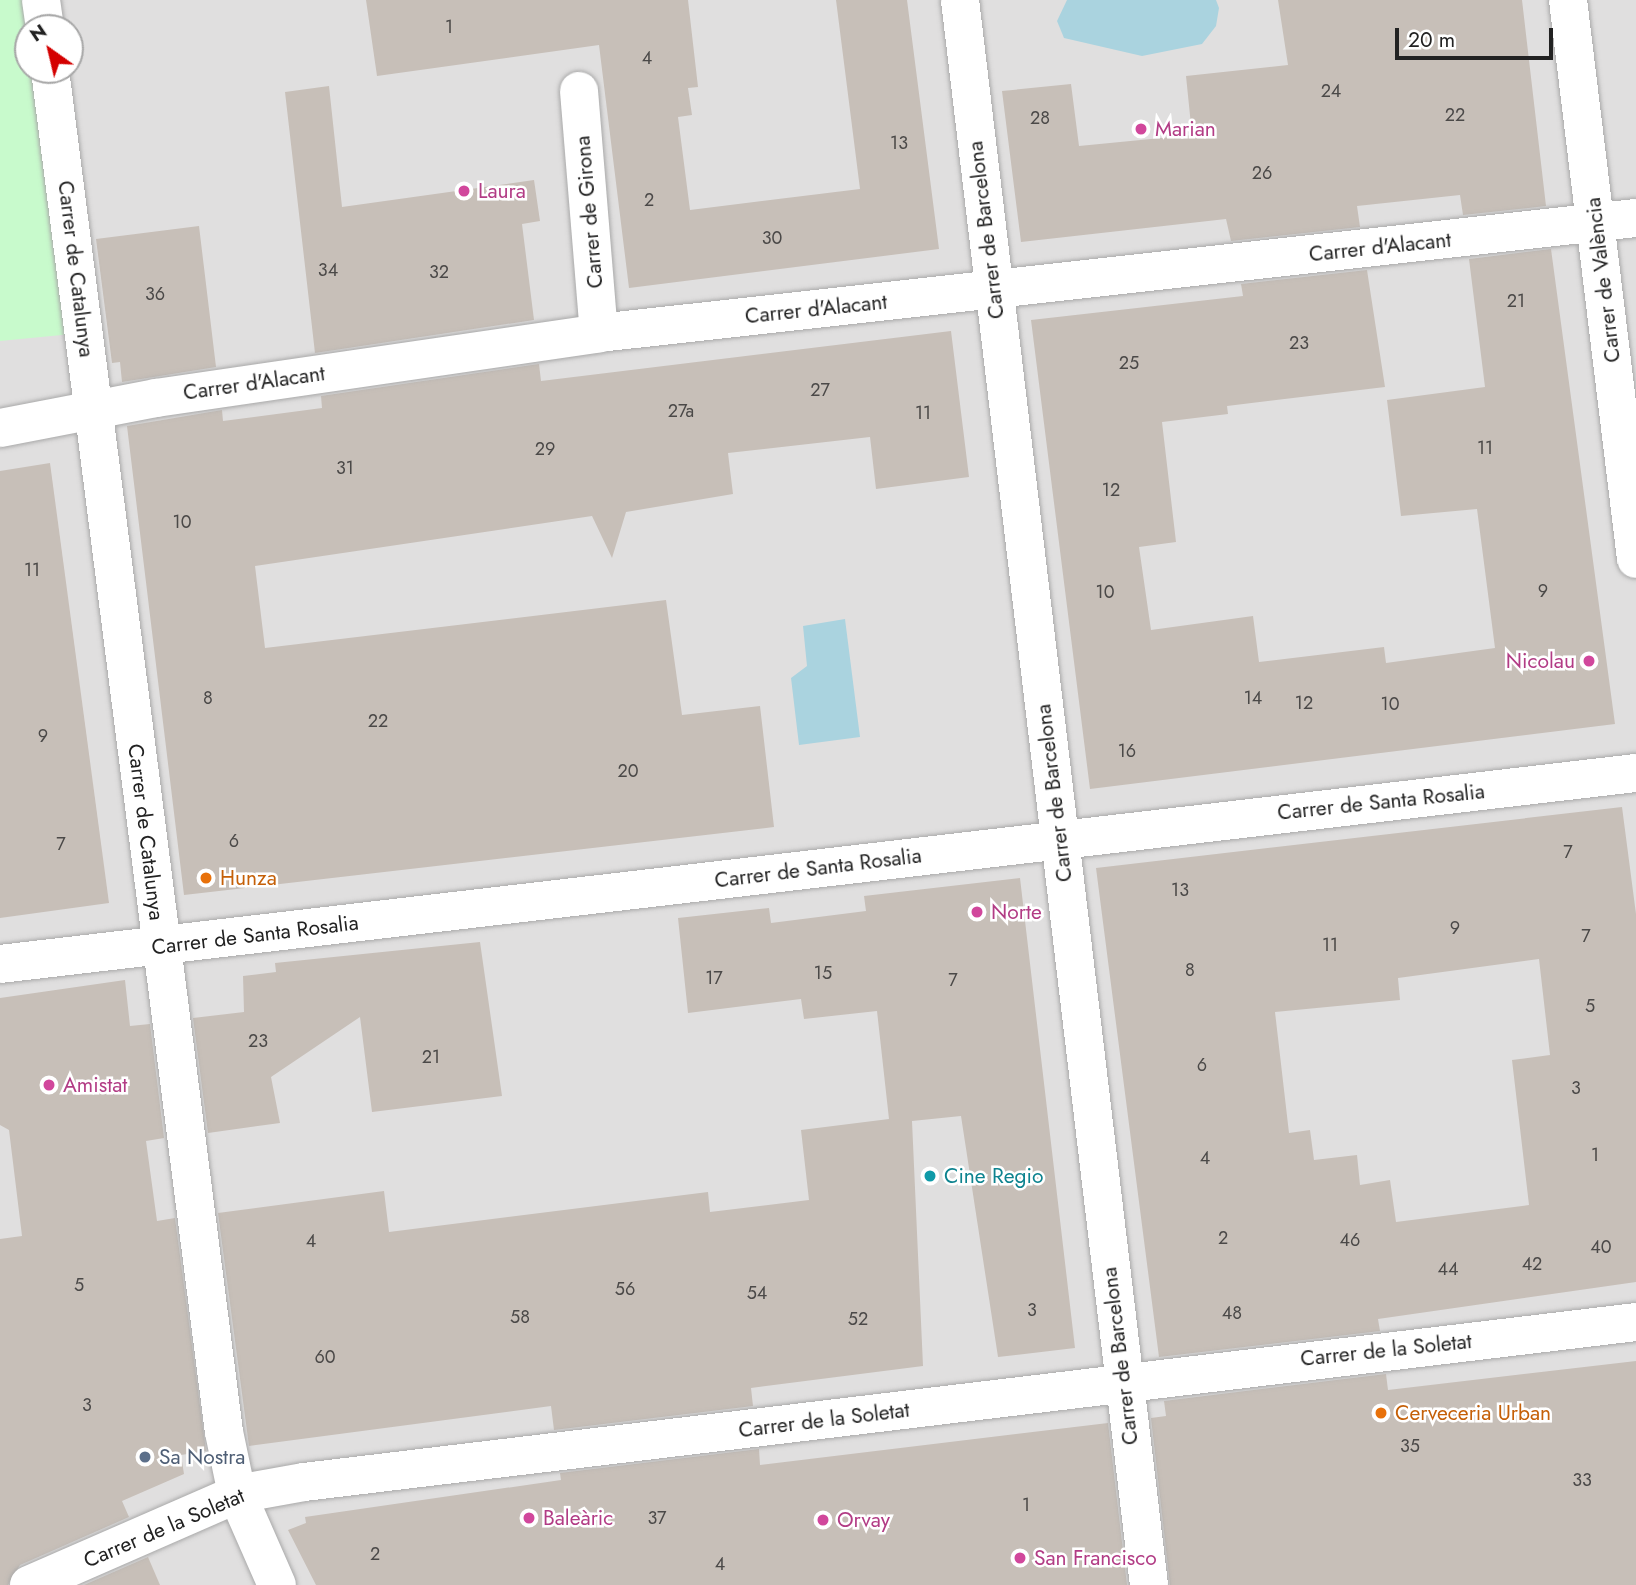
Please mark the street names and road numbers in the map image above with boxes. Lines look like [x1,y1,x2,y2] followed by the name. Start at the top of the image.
[570,135,608,289] street label: Carrer de Girona
[963,140,1009,320] street label: Carrer de Barcelona
[53,179,99,359] street label: Carrer de Catalunya
[1580,196,1626,364] street label: Carrer de València
[1308,227,1452,267] street label: Carrer d'Alacant
[744,289,888,329] street label: Carrer d'Alacant
[182,361,326,405] street label: Carrer d'Alacant
[1031,703,1077,883] street label: Carrer de Barcelona
[123,742,169,922] street label: Carrer de Catalunya
[1276,779,1486,825] street label: Carrer de Santa Rosalia
[713,843,923,893] street label: Carrer de Santa Rosalia
[150,910,360,960] street label: Carrer de Santa Rosalia
[1097,1266,1143,1446] street label: Carrer de Barcelona
[1299,1328,1473,1372] street label: Carrer de la Soletat
[737,1397,911,1443] street label: Carrer de la Soletat
[80,1483,248,1573] street label: Carrer de la Soletat

